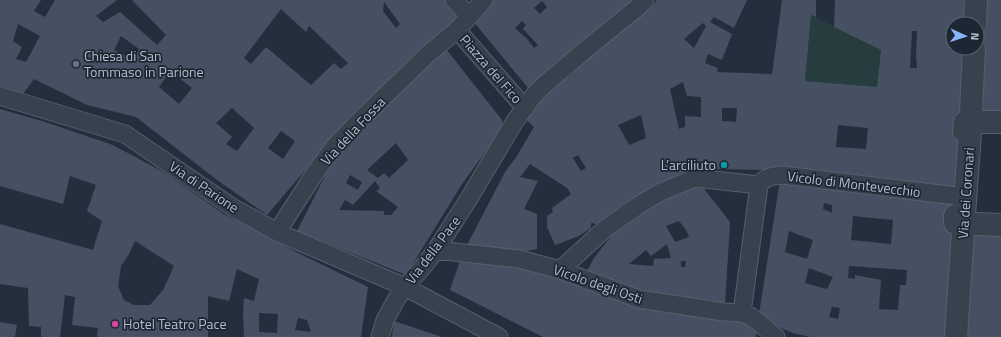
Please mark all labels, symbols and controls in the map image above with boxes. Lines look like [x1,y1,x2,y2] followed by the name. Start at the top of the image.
[945,16,985,56] north arrow
[455,29,527,108] street label: Piazza del Fico
[967,32,983,41] text: N
[84,45,204,82] place label: Chiesa di San Tommaso in Parione
[71,59,81,69] marker: Chiesa di San Tommaso in Parione
[315,92,390,170] street label: Via della Fossa
[952,147,979,239] street label: Via dei Coronari
[661,154,716,175] place label: L’arciliuto
[165,156,243,218] street label: Via di Parione
[719,160,729,170] marker: L’arciliuto
[786,165,922,202] street label: Vicolo di Montevecchio
[400,211,465,288] street label: Via della Pace
[551,258,646,309] street label: Vicolo degli Osti
[123,313,227,334] place label: Hotel Teatro Pace
[110,319,120,329] marker: Hotel Teatro Pace

